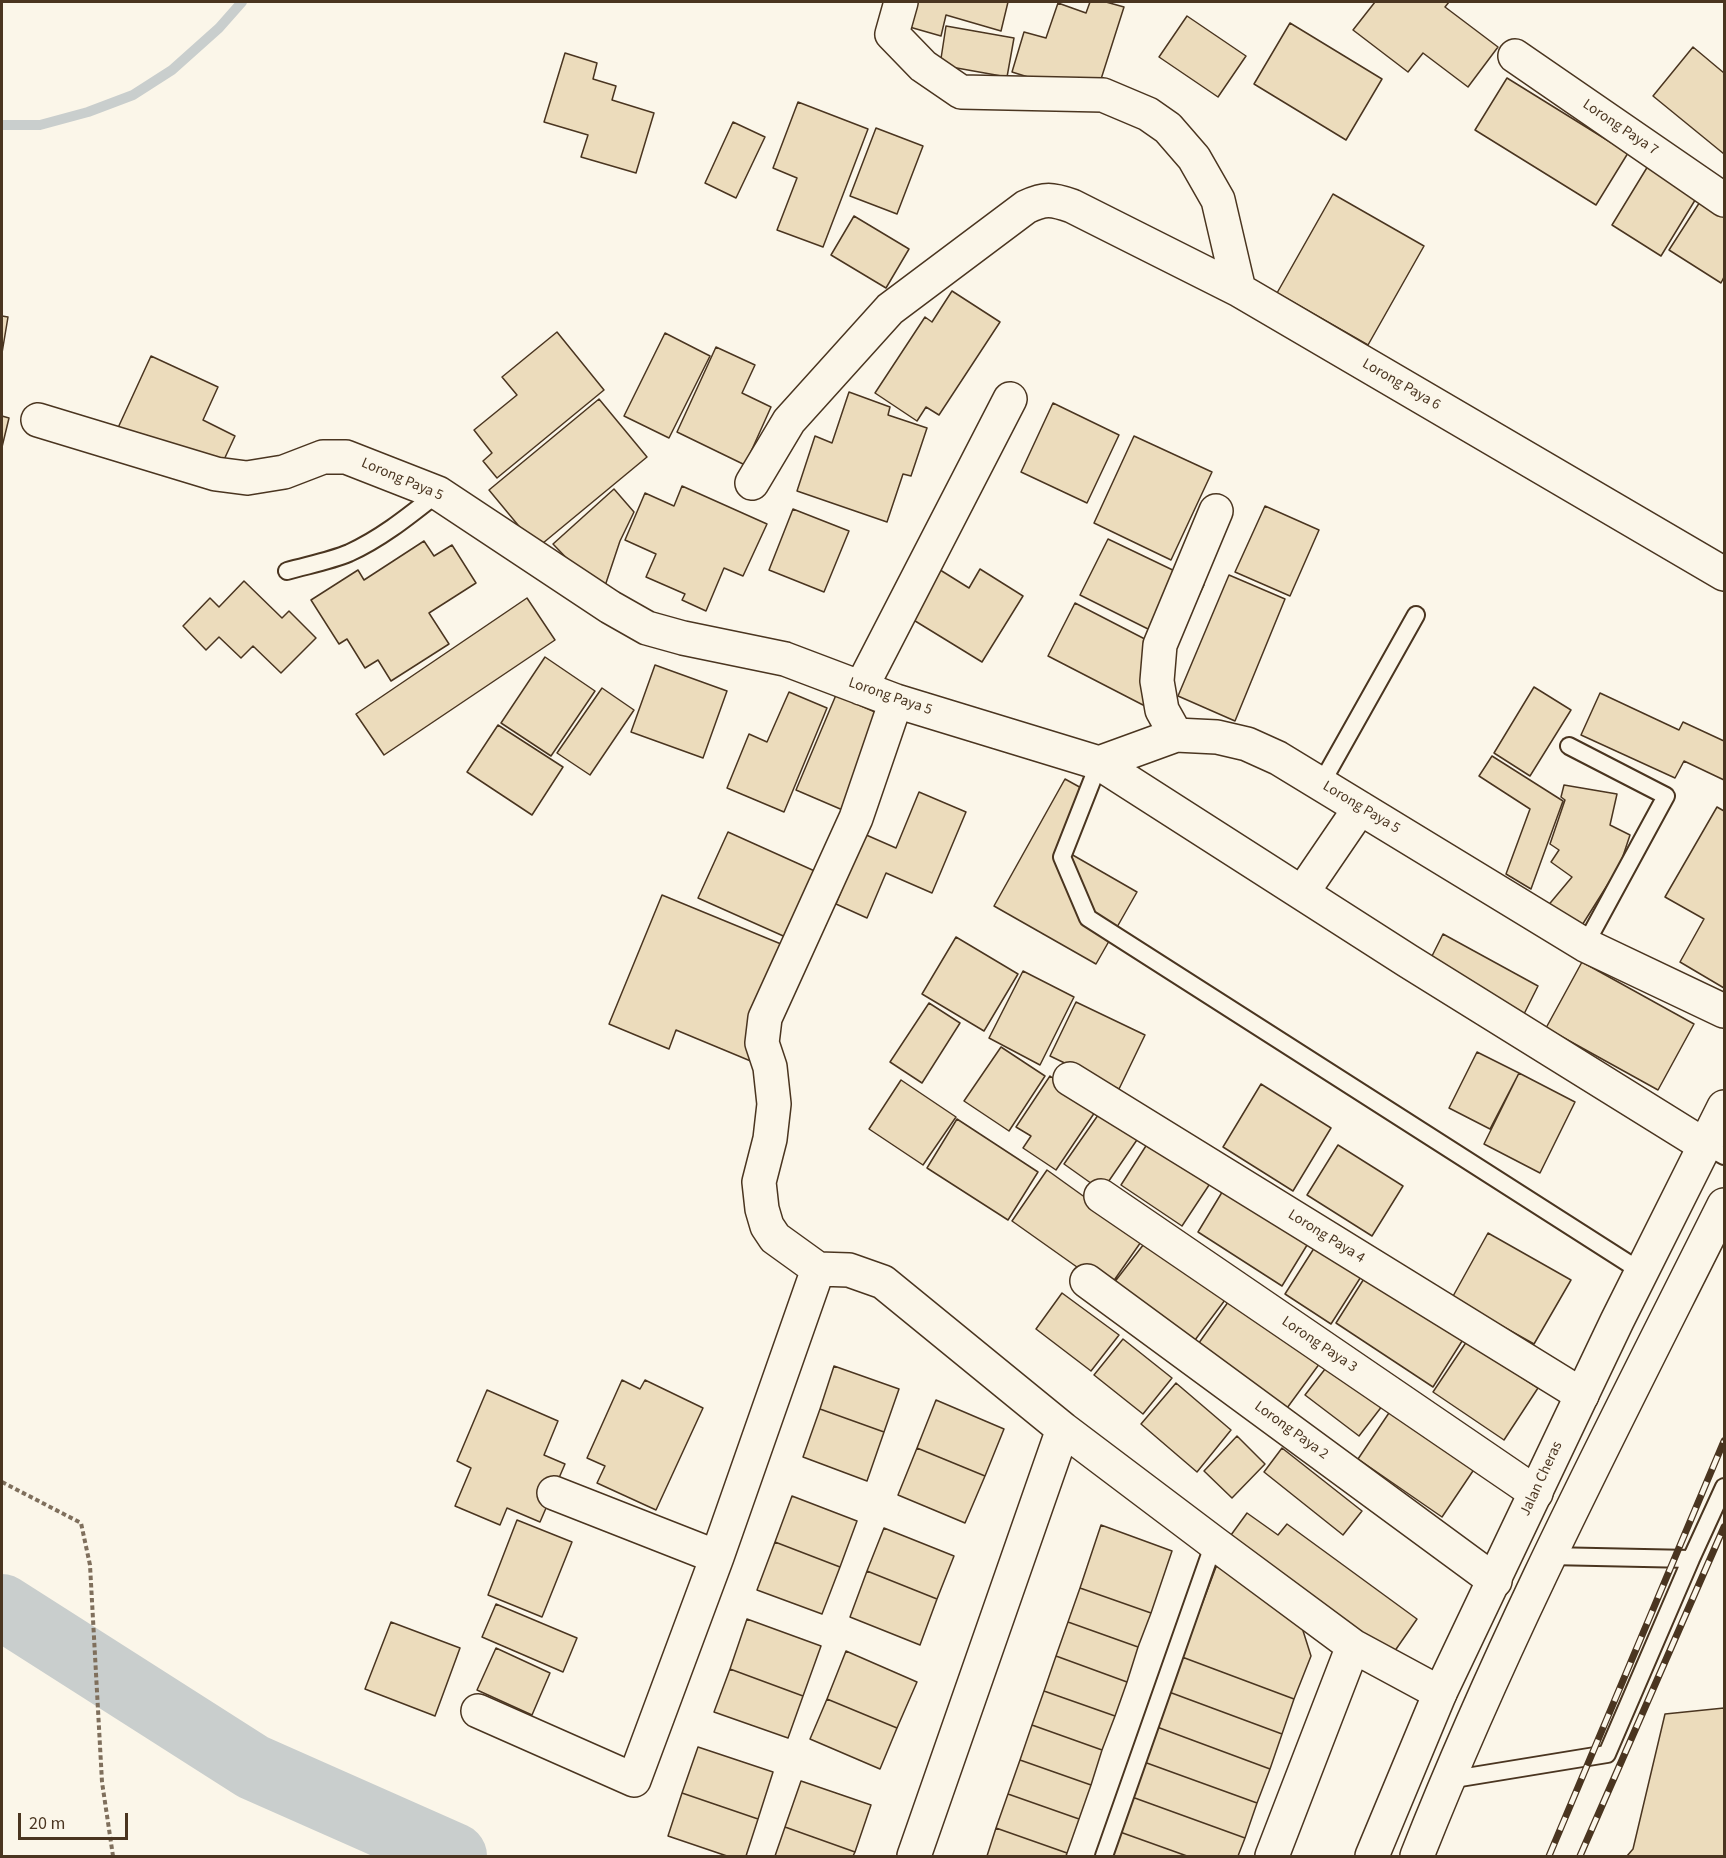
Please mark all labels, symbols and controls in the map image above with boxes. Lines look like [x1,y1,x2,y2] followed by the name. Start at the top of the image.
[1579,96,1661,160] street label: Lorong Paya 7
[1359,355,1443,415] street label: Lorong Paya 6
[358,455,446,505] street label: Lorong Paya 5
[846,674,934,720] street label: Lorong Paya 5
[1319,778,1403,838] street label: Lorong Paya 5
[1284,1206,1368,1268] street label: Lorong Paya 4
[1278,1313,1360,1377] street label: Lorong Paya 3
[1250,1398,1332,1464] street label: Lorong Paya 2
[1517,1439,1567,1519] street label: Jalan Cheras
[21,1801,130,1839] scale bar
[29,1811,65,1836] text: 20 m

